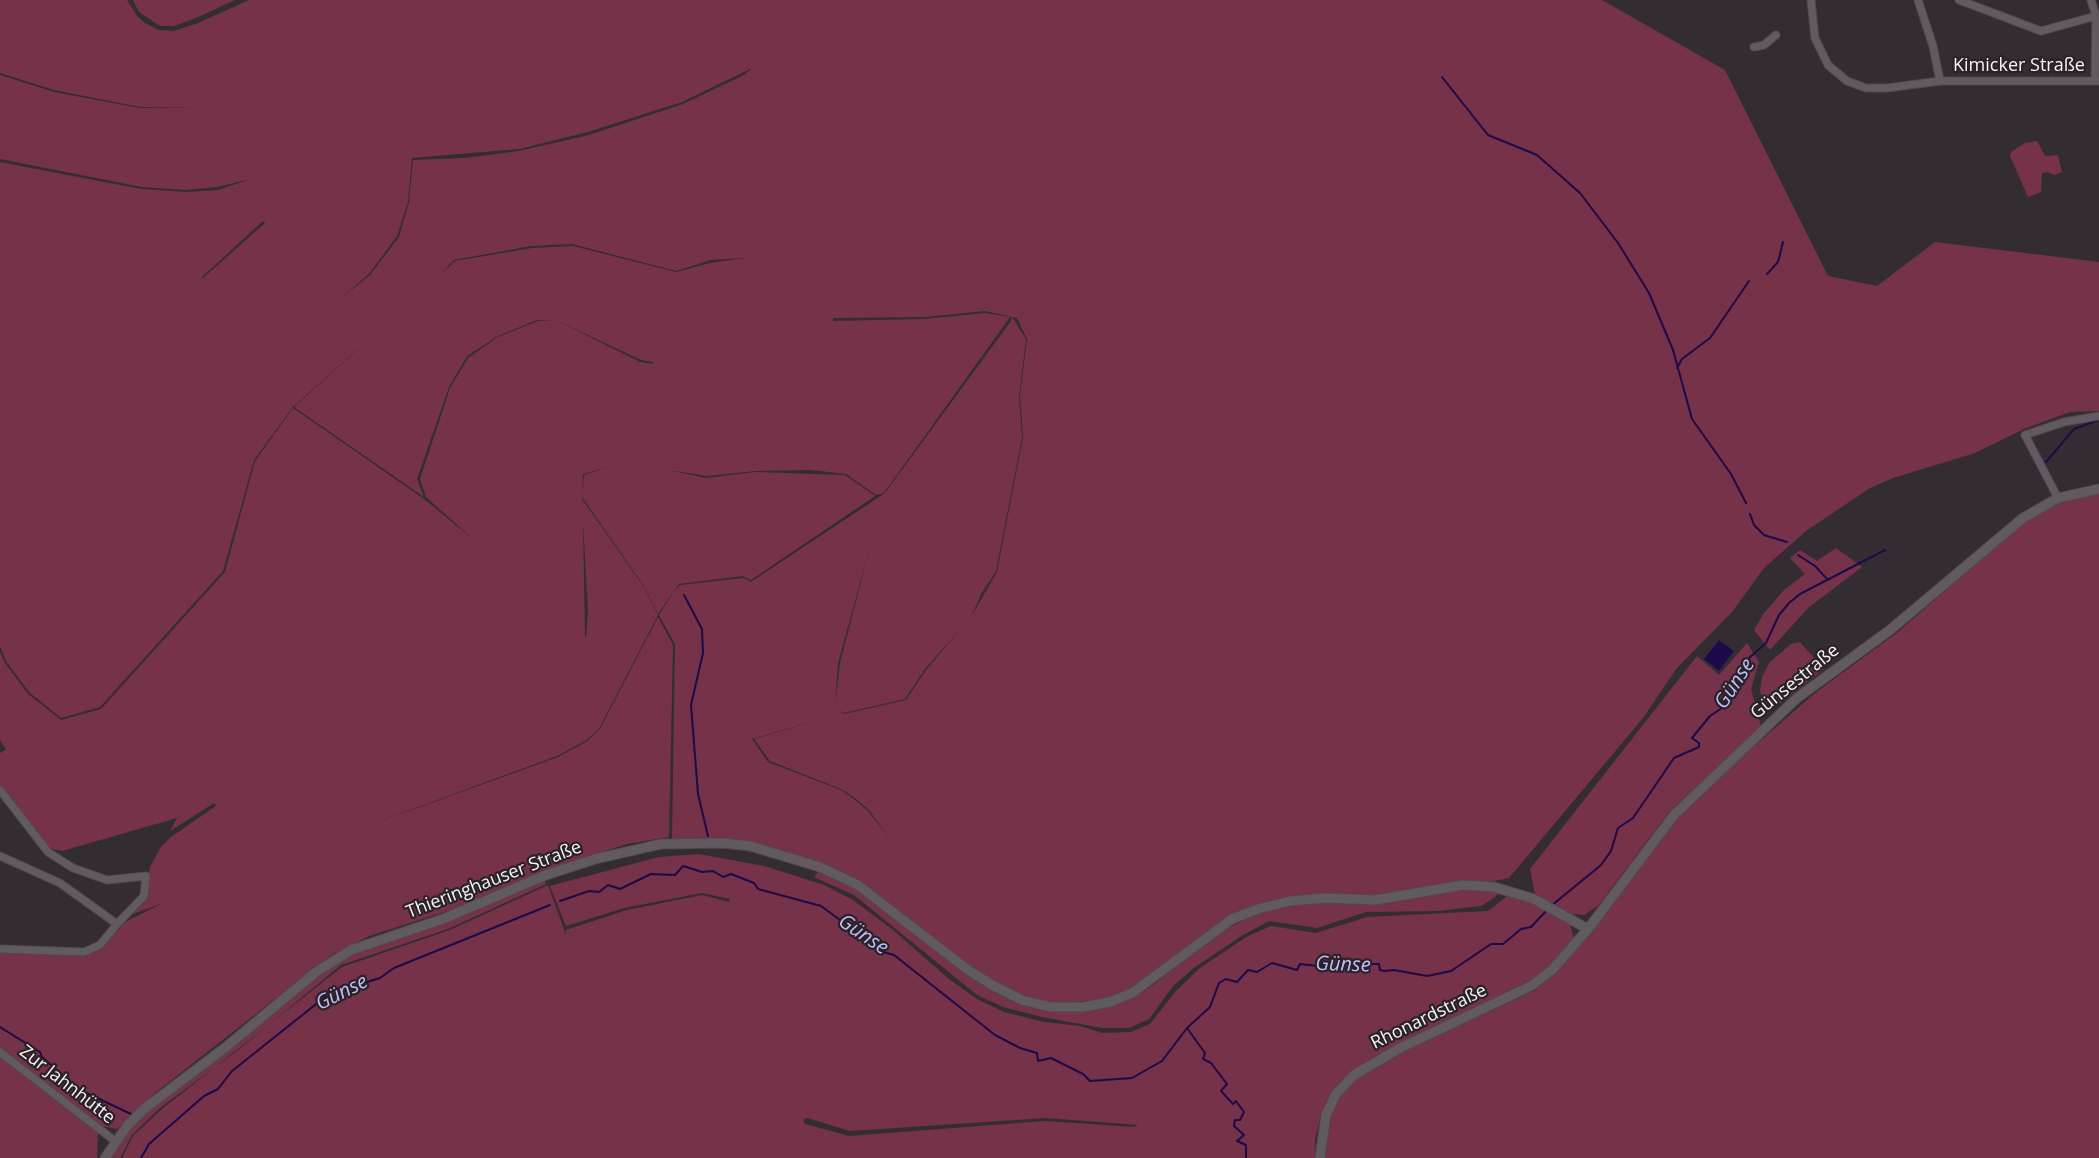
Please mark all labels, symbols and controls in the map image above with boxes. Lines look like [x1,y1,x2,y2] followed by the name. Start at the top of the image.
[1953,55,2085,77] street label: Kimicker Straße
[1746,640,1844,724] street label: Günsestraße
[1710,654,1760,714] water label: Günse
[403,837,585,923] street label: Thieringhauser Straße
[833,910,893,960] water label: Günse
[1315,952,1371,978] water label: Günse
[312,970,372,1016] water label: Günse
[1368,980,1490,1054] street label: Rhonardstraße
[15,1041,119,1129] street label: Zur Jahnhütte

